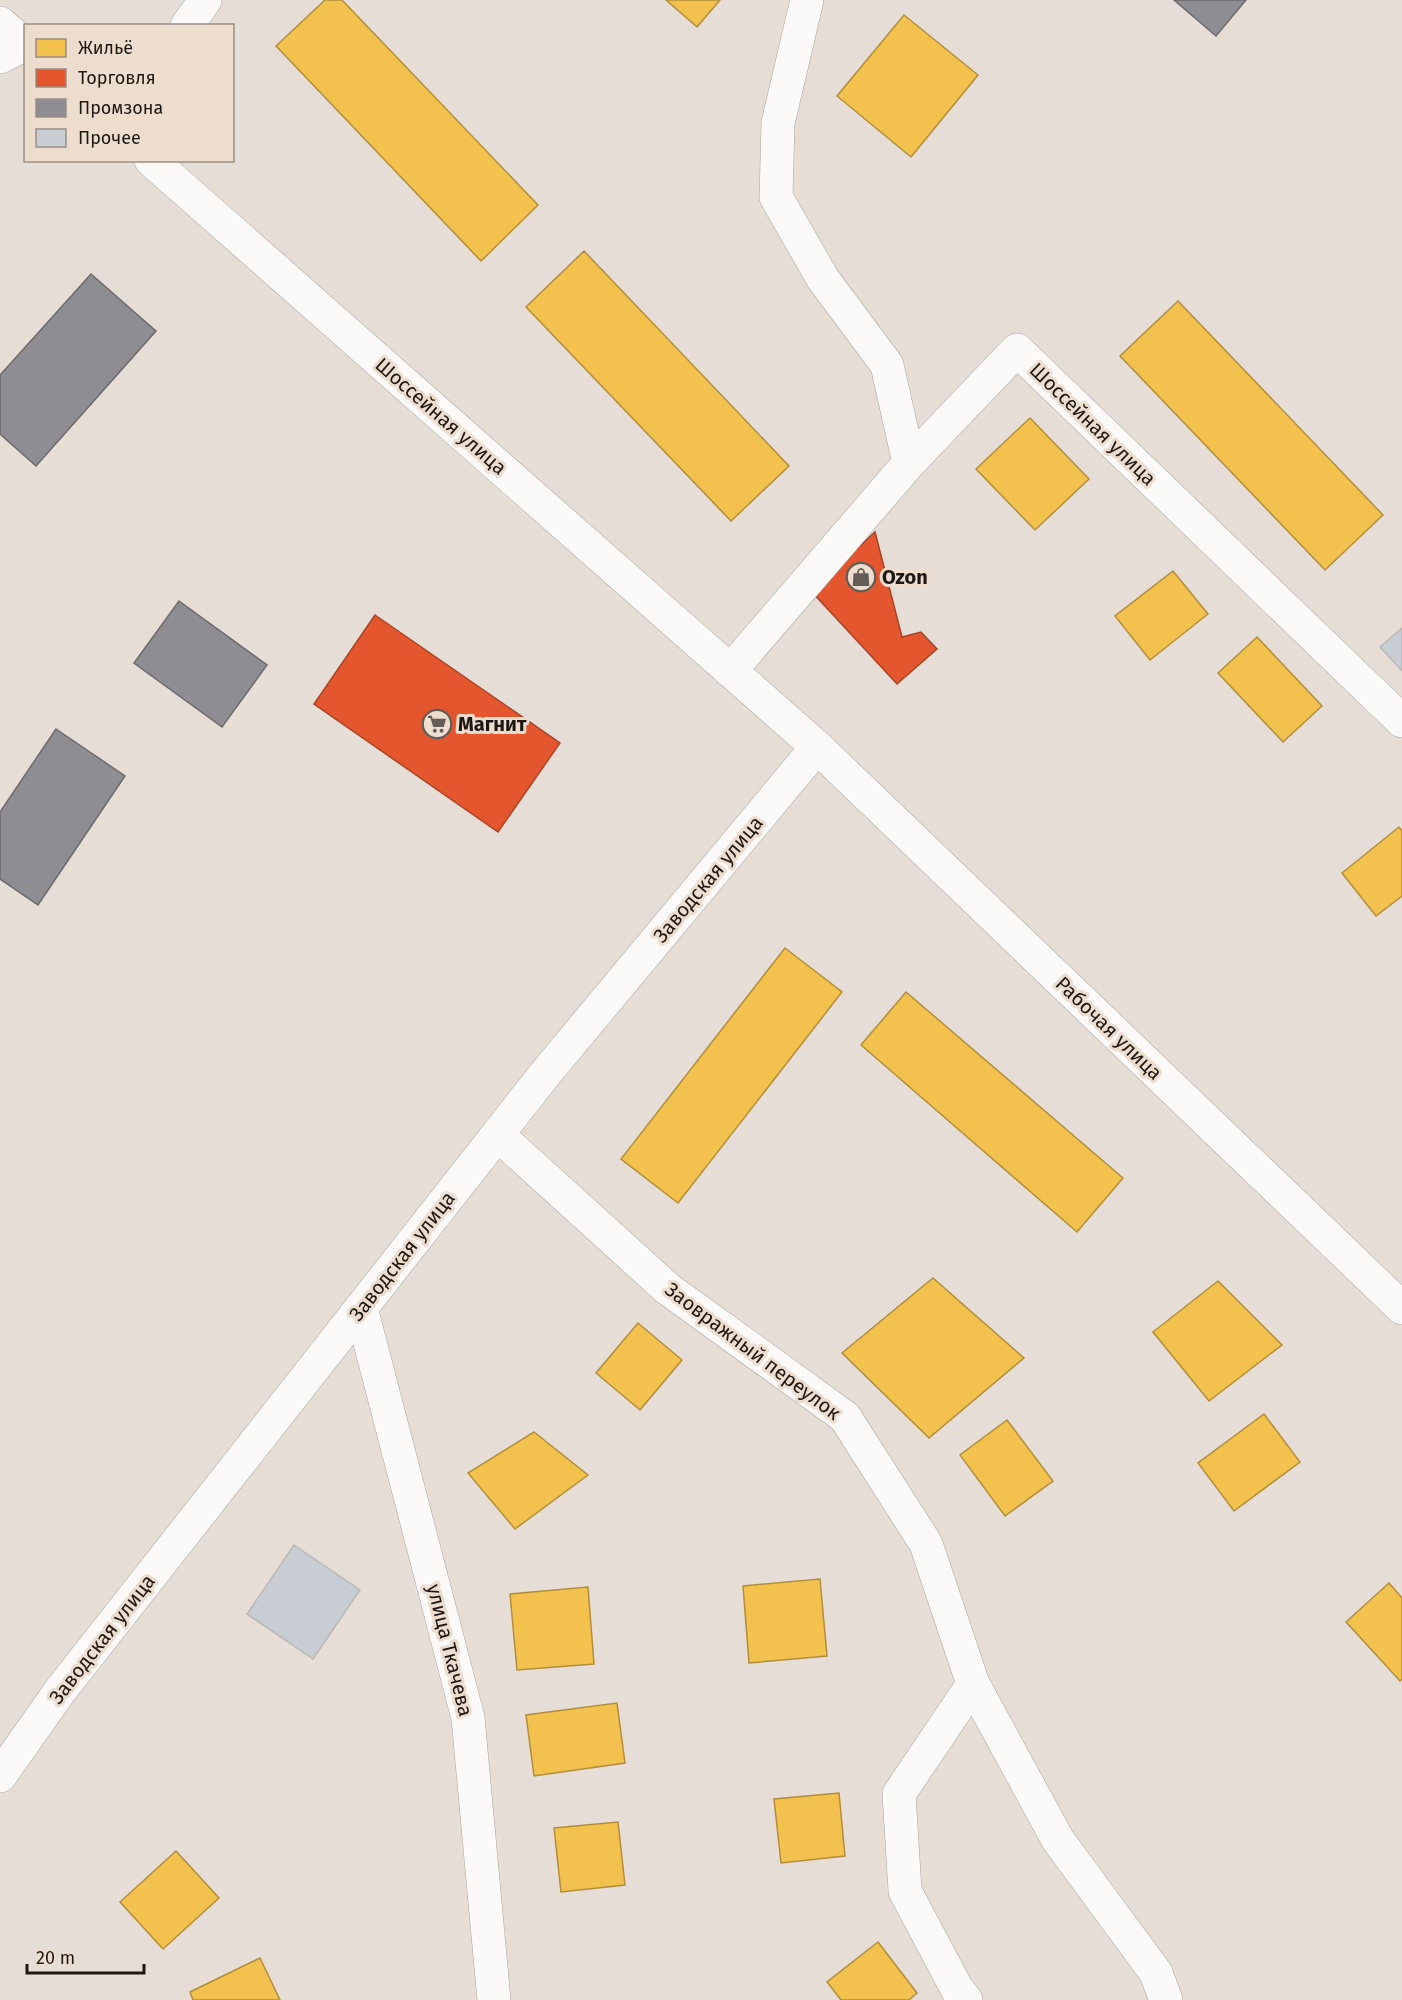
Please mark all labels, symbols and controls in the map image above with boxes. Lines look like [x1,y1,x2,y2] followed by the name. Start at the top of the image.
[24,24,234,162] legend
[78,37,133,59] text: Жильё
[78,67,156,89] text: Торговля
[78,97,163,119] text: Промзона
[78,127,141,149] text: Прочее
[370,352,512,480] street label: Шоссейная улица
[1025,358,1161,490] street label: Шоссейная улица
[845,561,877,593] shop icon: Ozon
[882,565,928,589] place label: Ozon
[421,708,453,740] supermarket icon: Магнит
[458,712,527,736] place label: Магнит
[648,811,768,947] street label: Заводская улица
[1051,971,1167,1085] street label: Рабочая улица
[344,1186,460,1326] street label: Заводская улица
[660,1277,846,1425] street label: Заовражный переулок
[44,1569,160,1709] street label: Заводская улица
[422,1581,478,1719] street label: улица Ткачева
[27,1937,144,1975] scale bar
[36,1947,75,1969] text: 20 m

